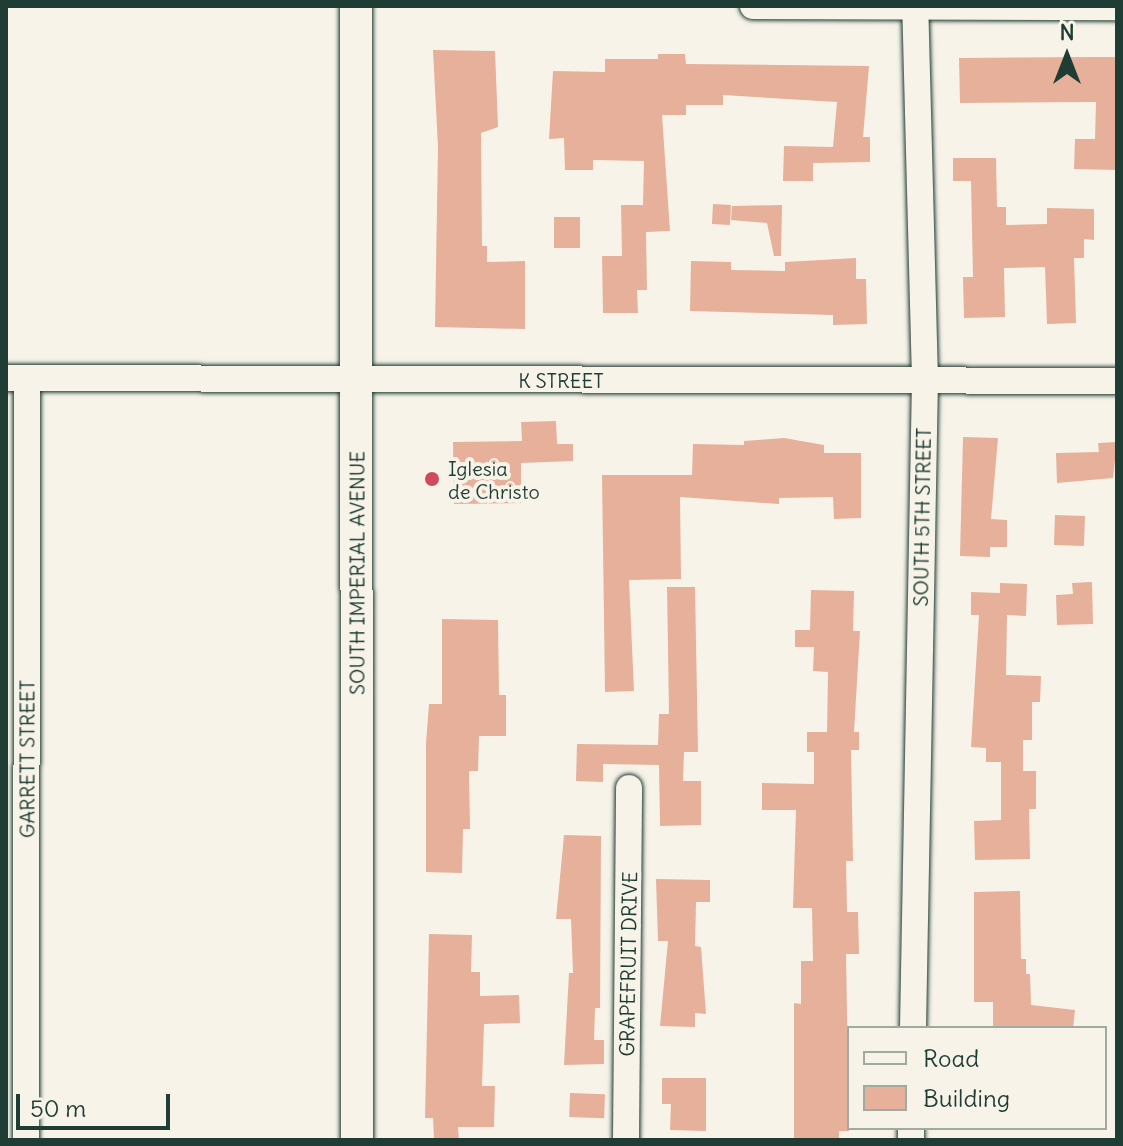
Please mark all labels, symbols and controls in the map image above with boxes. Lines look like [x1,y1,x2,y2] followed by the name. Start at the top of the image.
[1027,16,1107,96] north arrow
[1059,18,1075,46] text: N
[518,368,604,392] street label: K STREET
[908,427,936,607] street label: SOUTH 5TH STREET
[345,451,369,695] street label: SOUTH IMPERIAL AVENUE
[448,456,540,503] place label: Iglesia de Christo
[423,470,441,488] marker: Iglesia de Christo
[15,680,39,838] street label: GARRETT STREET
[614,871,642,1057] street label: GRAPEFRUIT DRIVE
[847,1026,1107,1130] legend
[923,1043,979,1073] text: Road
[20,1078,174,1128] scale bar
[923,1083,1010,1113] text: Building
[30,1093,86,1123] text: 50 m

